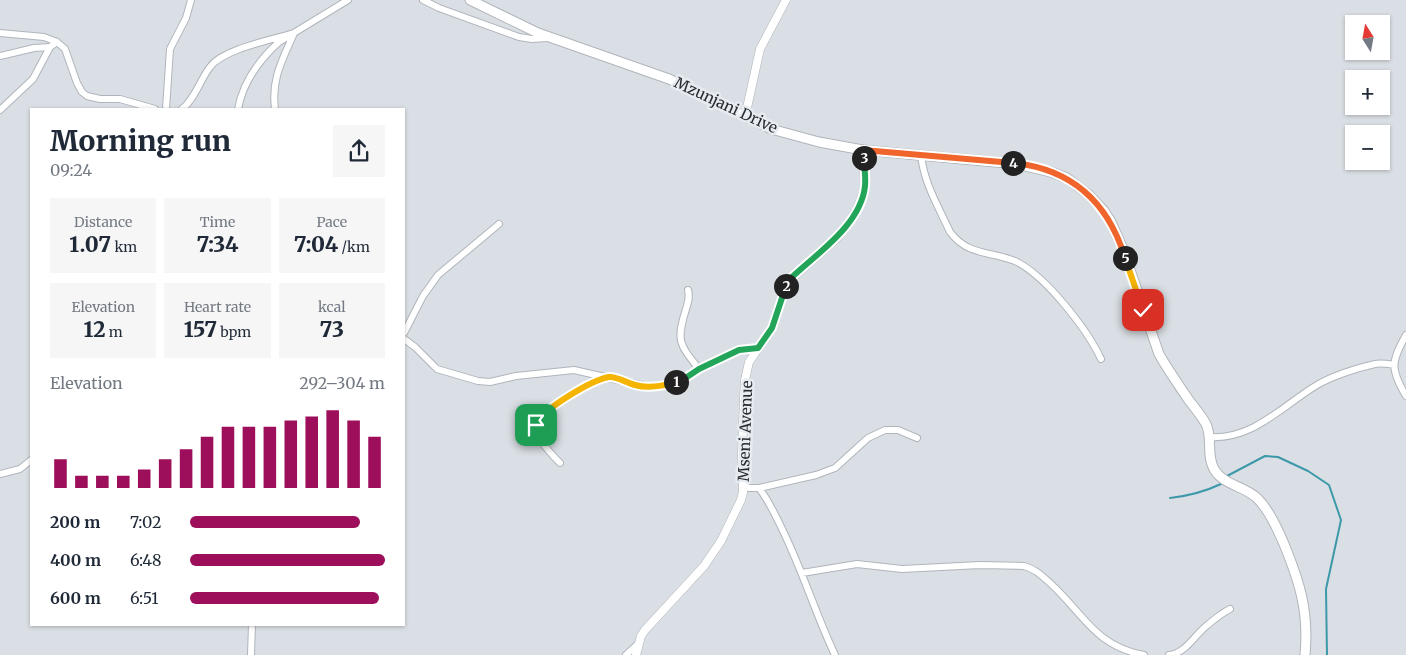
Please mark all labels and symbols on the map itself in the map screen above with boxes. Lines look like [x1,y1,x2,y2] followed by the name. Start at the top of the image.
[1345,15,1390,60] north arrow
[671,73,781,137] street label: Mzunjani Drive
[852,146,876,170] pin: 3
[1000,150,1026,176] pin: 4
[1112,246,1138,270] pin: 5
[774,274,798,298] pin: 2
[1122,289,1164,331] pin
[664,370,688,394] pin: 1
[734,380,756,482] street label: Mseni Avenue
[515,404,557,446] pin

